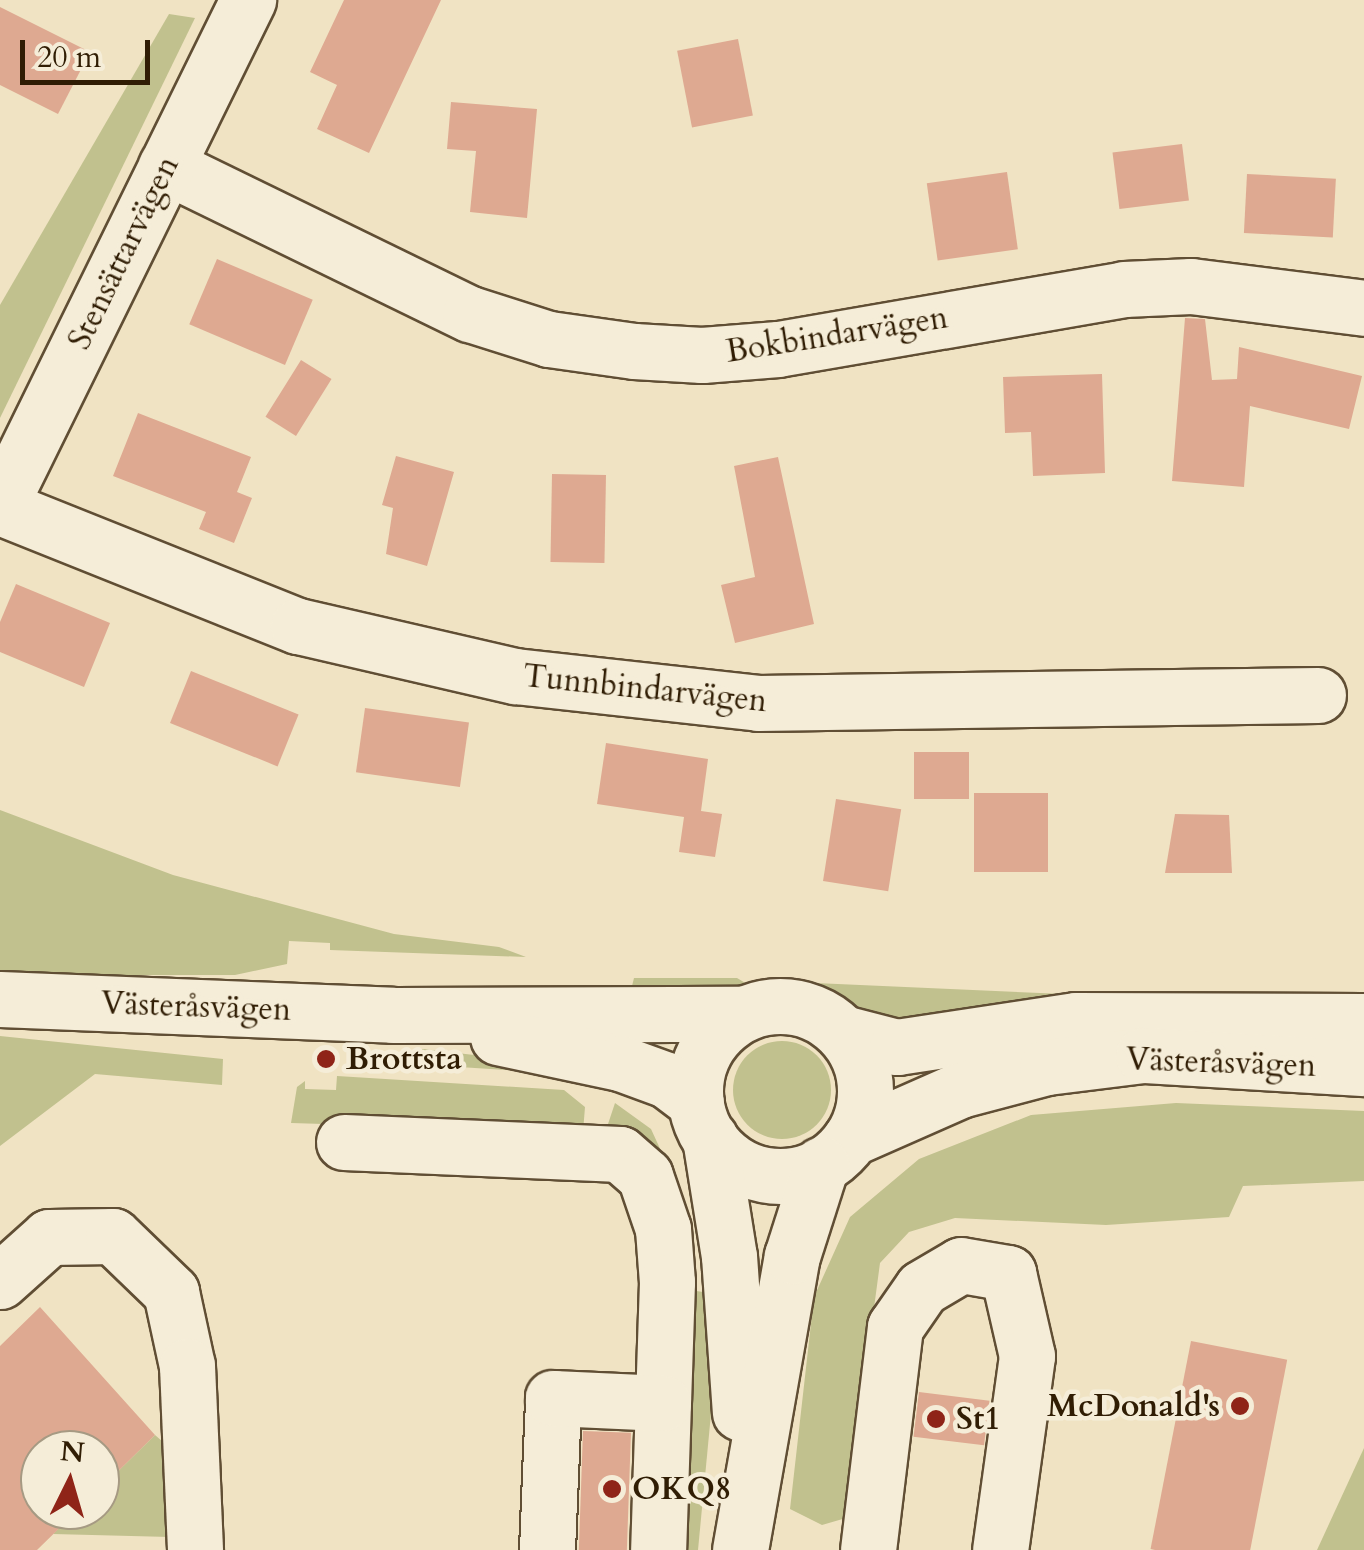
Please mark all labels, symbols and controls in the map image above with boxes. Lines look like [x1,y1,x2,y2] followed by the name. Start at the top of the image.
[25,20,155,82] scale bar
[37,37,101,78] text: 20 m
[61,150,187,356] street label: Stensättarvägen
[723,299,951,371] street label: Bokbindarvägen
[521,657,769,721] street label: Tunnbindarvägen
[100,984,292,1030] street label: Västeråsvägen
[346,1040,462,1078] place label: Brottsta
[1125,1040,1317,1086] street label: Västeråsvägen
[315,1048,337,1070] marker: Brottsta
[1047,1387,1220,1425] place label: McDonald's
[1229,1395,1251,1417] marker: McDonald's
[956,1400,1001,1438] place label: St1
[925,1408,947,1430] marker: St1
[20,1430,120,1530] north arrow
[59,1432,86,1472] text: N
[632,1470,731,1508] place label: OKQ8
[601,1478,623,1500] marker: OKQ8

